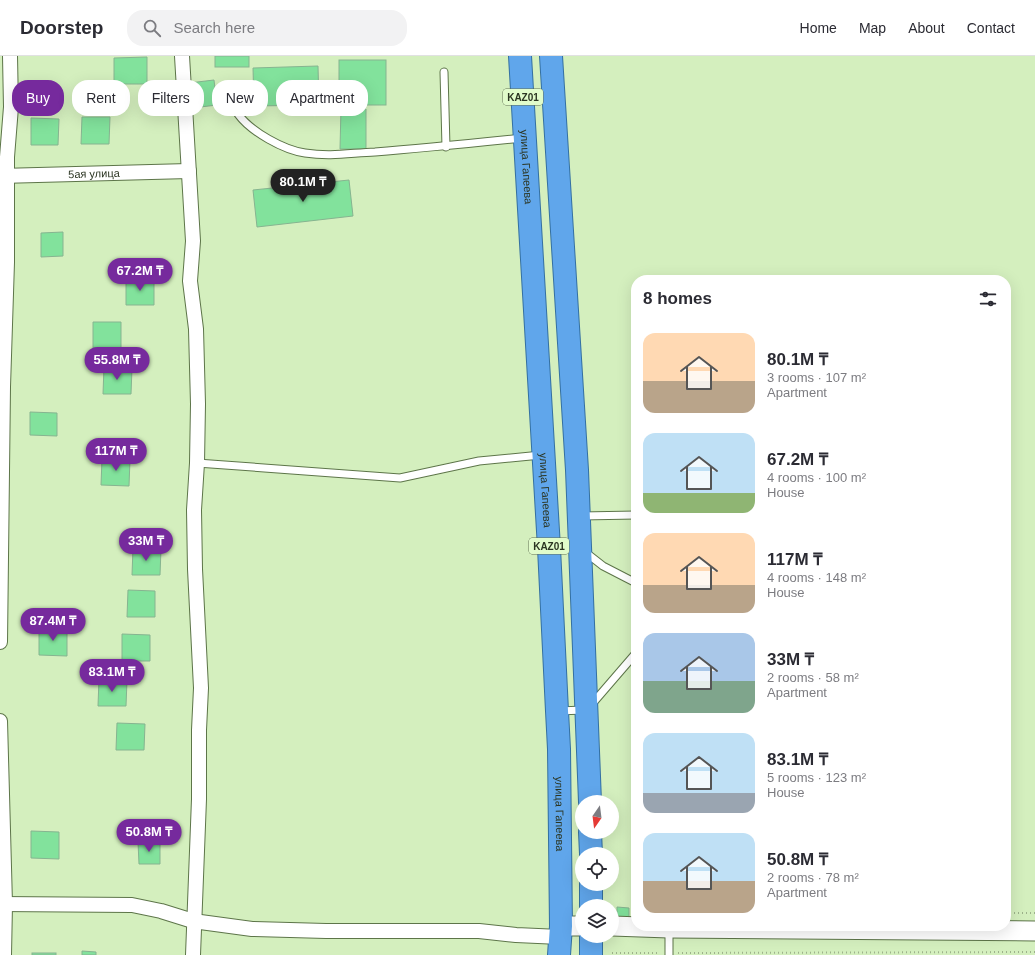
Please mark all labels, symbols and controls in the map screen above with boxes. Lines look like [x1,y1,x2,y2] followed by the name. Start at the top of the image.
[127,10,407,46] search box
[20,17,103,38] text: Doorstep
[141,17,163,39] icon: search
[173,19,255,36] text: Search here
[800,20,837,36] text: Home
[859,20,886,36] text: Map
[908,20,945,36] text: About
[967,20,1015,36] text: Contact
[12,80,64,116] chip: Buy
[72,80,130,116] chip: Rent
[138,80,204,116] chip: Filters
[212,80,268,116] chip: New
[276,80,368,116] chip: Apartment
[503,89,543,105] road number: KАZ01
[518,129,535,205] street label: улица Гапеева
[68,167,121,180] street label: 5ая улица
[266,169,340,203] pin: 80.1M ₸
[280,174,326,189] text: 80.1M ₸
[103,258,177,292] pin: 67.2M ₸
[117,263,163,278] text: 67.2M ₸
[977,288,999,310] icon: filters
[643,289,712,308] text: 8 homes
[80,347,154,381] pin: 55.8M ₸
[675,349,723,397] icon: home
[767,350,828,369] text: 80.1M ₸
[94,352,140,367] text: 55.8M ₸
[767,370,866,385] text: 3 rooms · 107 m²
[767,385,827,400] text: Apartment
[83,438,149,472] pin: 117M ₸
[95,443,137,458] text: 117M ₸
[675,449,723,497] icon: home
[767,450,828,469] text: 67.2M ₸
[537,453,554,529] street label: улица Гапеева
[767,470,866,485] text: 4 rooms · 100 m²
[767,485,805,500] text: House
[118,528,174,562] pin: 33M ₸
[128,533,164,548] text: 33M ₸
[529,538,569,554] road number: KАZ01
[675,549,723,597] icon: home
[767,550,823,569] text: 117M ₸
[767,570,866,585] text: 4 rooms · 148 m²
[767,585,805,600] text: House
[16,608,90,642] pin: 87.4M ₸
[30,613,76,628] text: 87.4M ₸
[675,649,723,697] icon: home
[767,650,814,669] text: 33M ₸
[75,659,149,693] pin: 83.1M ₸
[89,664,135,679] text: 83.1M ₸
[767,670,859,685] text: 2 rooms · 58 m²
[767,685,827,700] text: Apartment
[675,749,723,797] icon: home
[767,750,828,769] text: 83.1M ₸
[767,770,866,785] text: 5 rooms · 123 m²
[553,776,566,852] street label: улица Гапеева
[767,785,805,800] text: House
[575,795,619,839] north arrow
[575,795,619,943] map controls
[112,819,186,853] pin: 50.8M ₸
[126,824,172,839] text: 50.8M ₸
[575,847,619,891] button: locate
[675,849,723,897] icon: home
[767,850,828,869] text: 50.8M ₸
[767,870,859,885] text: 2 rooms · 78 m²
[767,885,827,900] text: Apartment
[575,899,619,943] button: layers

